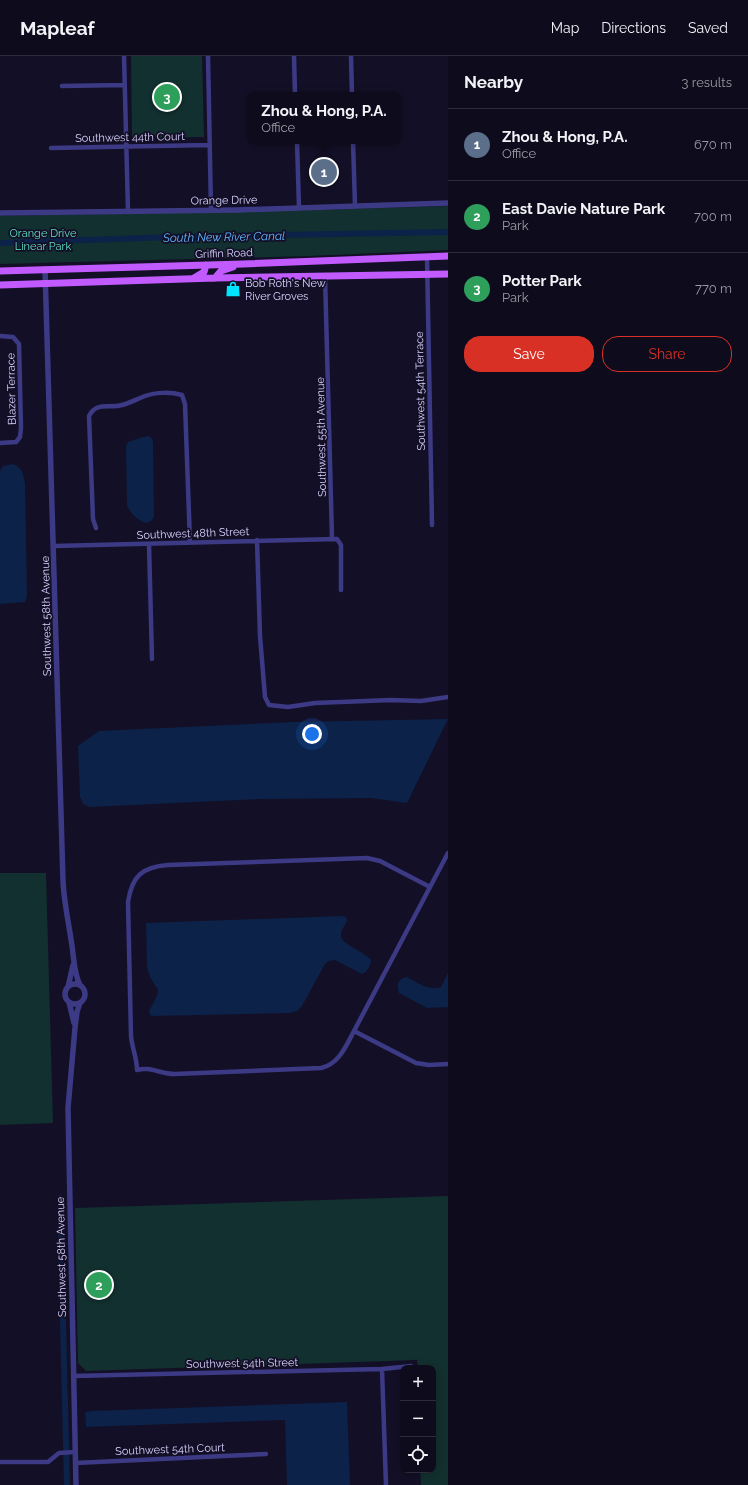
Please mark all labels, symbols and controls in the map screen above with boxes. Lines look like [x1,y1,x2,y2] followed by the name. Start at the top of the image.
[20,17,95,39] text: Mapleaf
[551,20,579,36] text: Map
[601,20,666,36] text: Directions
[688,20,728,36] text: Saved
[464,72,523,92] text: Nearby
[682,75,732,90] text: 3 results
[154,82,180,112] pin: 3
[247,92,401,144] popup
[261,102,387,120] text: Zhou & Hong, P.A.
[261,120,295,135] text: Office
[502,128,628,146] text: Zhou & Hong, P.A.
[75,130,185,145] street label: Southwest 44th Court
[474,137,480,152] text: 1
[694,137,732,152] text: 670 m
[502,146,536,161] text: Office
[311,157,337,187] pin: 1
[191,193,258,208] street label: Orange Drive
[502,200,665,218] text: East Davie Nature Park
[473,209,481,224] text: 2
[694,209,732,224] text: 700 m
[502,218,529,233] text: Park
[10,227,77,253] park label: Orange Drive Linear Park
[162,229,285,245] water label: South New River Canal
[195,246,253,261] street label: Griffin Road
[502,272,582,290] text: Potter Park
[245,277,326,303] place label: Bob Roth's New River Groves
[224,280,242,298] shop icon: Bob Roth's New River Groves
[473,281,481,296] text: 3
[695,281,732,296] text: 770 m
[502,290,529,305] text: Park
[413,331,428,451] street label: Southwest 54th Terrace
[464,336,594,372] button: Save
[602,336,732,372] button: Share
[4,352,19,425] street label: Blazer Terrace
[314,376,329,497] street label: Southwest 55th Avenue
[136,525,250,542] street label: Southwest 48th Street
[39,555,54,676] street label: Southwest 58th Avenue
[302,724,322,744] your location
[54,1196,69,1317] street label: Southwest 58th Avenue
[86,1270,112,1300] pin: 2
[186,1356,298,1371] street label: Southwest 54th Street
[400,1365,436,1473] map controls
[400,1365,436,1401] button: +
[400,1401,436,1437] button: −
[400,1437,436,1473] button: locate
[115,1441,225,1458] street label: Southwest 54th Court

